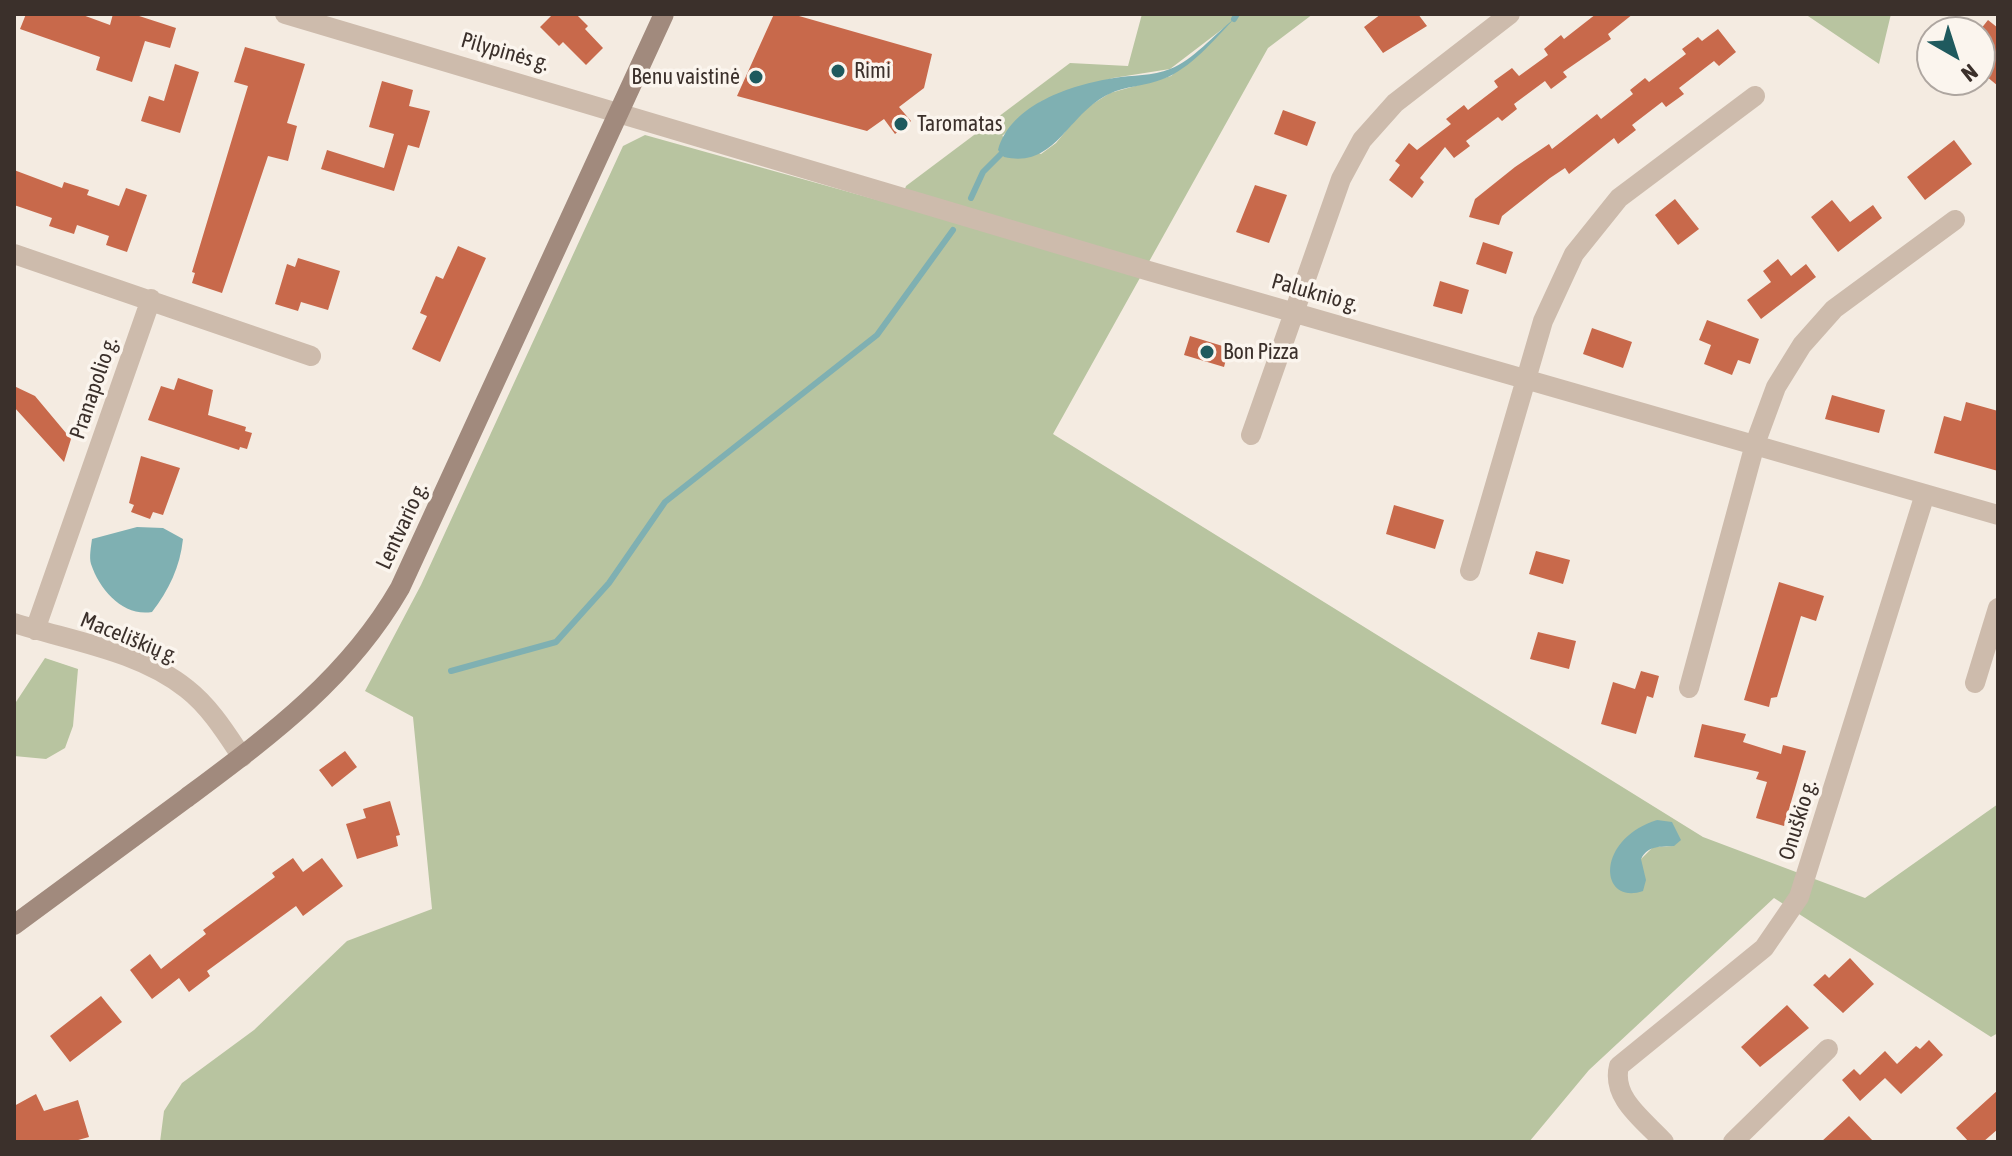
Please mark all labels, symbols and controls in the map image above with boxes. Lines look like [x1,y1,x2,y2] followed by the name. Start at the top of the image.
[1916,16,1996,96] north arrow
[458,27,552,77] street label: Pilypinės g.
[854,58,891,84] place label: Rimi
[1957,59,1983,87] text: N
[829,62,847,80] marker: Rimi
[631,64,740,90] place label: Benu vaistinė
[747,68,765,86] marker: Benu vaistinė
[917,111,1003,137] place label: Taromatas
[892,115,910,133] marker: Taromatas
[1269,268,1361,318] street label: Paluknio g.
[64,333,124,443] street label: Pranapolio g.
[1223,339,1299,365] place label: Bon Pizza
[1198,343,1216,361] marker: Bon Pizza
[370,478,434,574] street label: Lentvario g.
[76,606,182,670] street label: Maceliškių g.
[1773,777,1823,863] street label: Onuškio g.

